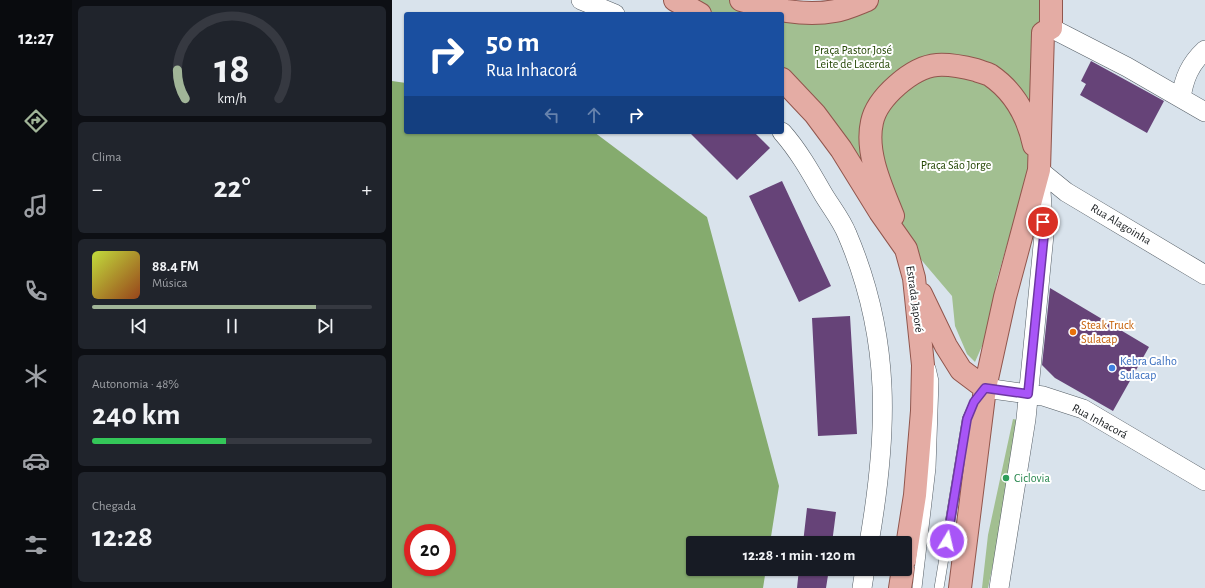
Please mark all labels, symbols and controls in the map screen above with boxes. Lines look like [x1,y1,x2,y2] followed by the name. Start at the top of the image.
[420,28,472,80] icon: right
[486,29,540,57] text: 50 m
[18,30,54,48] text: 12:27
[814,44,892,70] park label: Praça Pastor José Leite de Lacerda
[214,49,250,90] text: 18
[486,62,577,80] text: Rua Inhacorá
[217,92,247,106] text: km/h
[541,104,563,126] icon: left
[583,104,605,126] icon: ahead
[625,104,647,126] icon: right
[22,107,50,135] icon: directions
[92,151,122,164] text: Clima
[921,159,991,171] park label: Praça São Jorge
[213,173,251,203] text: 22°
[92,178,103,200] text: −
[361,178,372,200] text: +
[22,192,50,220] icon: music
[1089,201,1154,247] street label: Rua Alagoinha
[1026,205,1060,239] pin
[1032,211,1054,233] icon: arrive
[152,259,199,274] text: 88.4 FM
[904,265,926,333] street label: Estrada Japoré
[22,277,50,305] icon: phone
[152,277,187,290] text: Música
[128,315,150,337] icon: previous
[221,315,243,337] icon: pause
[314,315,336,337] icon: next
[1081,319,1135,345] place label: Steak Truck Sulacap
[1068,327,1078,337] marker: Steak Truck Sulacap
[1120,355,1177,381] place label: Kebra Galho Sulacap
[22,362,50,390] icon: climate
[1107,363,1117,373] marker: Kebra Galho Sulacap
[92,378,179,391] text: Autonomia · 48%
[92,400,180,430] text: 240 km
[1070,401,1130,441] street label: Rua Inhacorá
[22,447,50,475] icon: car
[1014,472,1050,484] place label: Ciclovia
[1001,473,1011,483] marker: Ciclovia
[92,500,136,513] text: Chegada
[926,520,968,562] position arrow
[92,522,153,552] text: 12:28
[404,524,456,576] speed limit sign: 20
[22,531,50,559] icon: filters
[743,548,855,563] text: 12:28 · 1 min · 120 m

